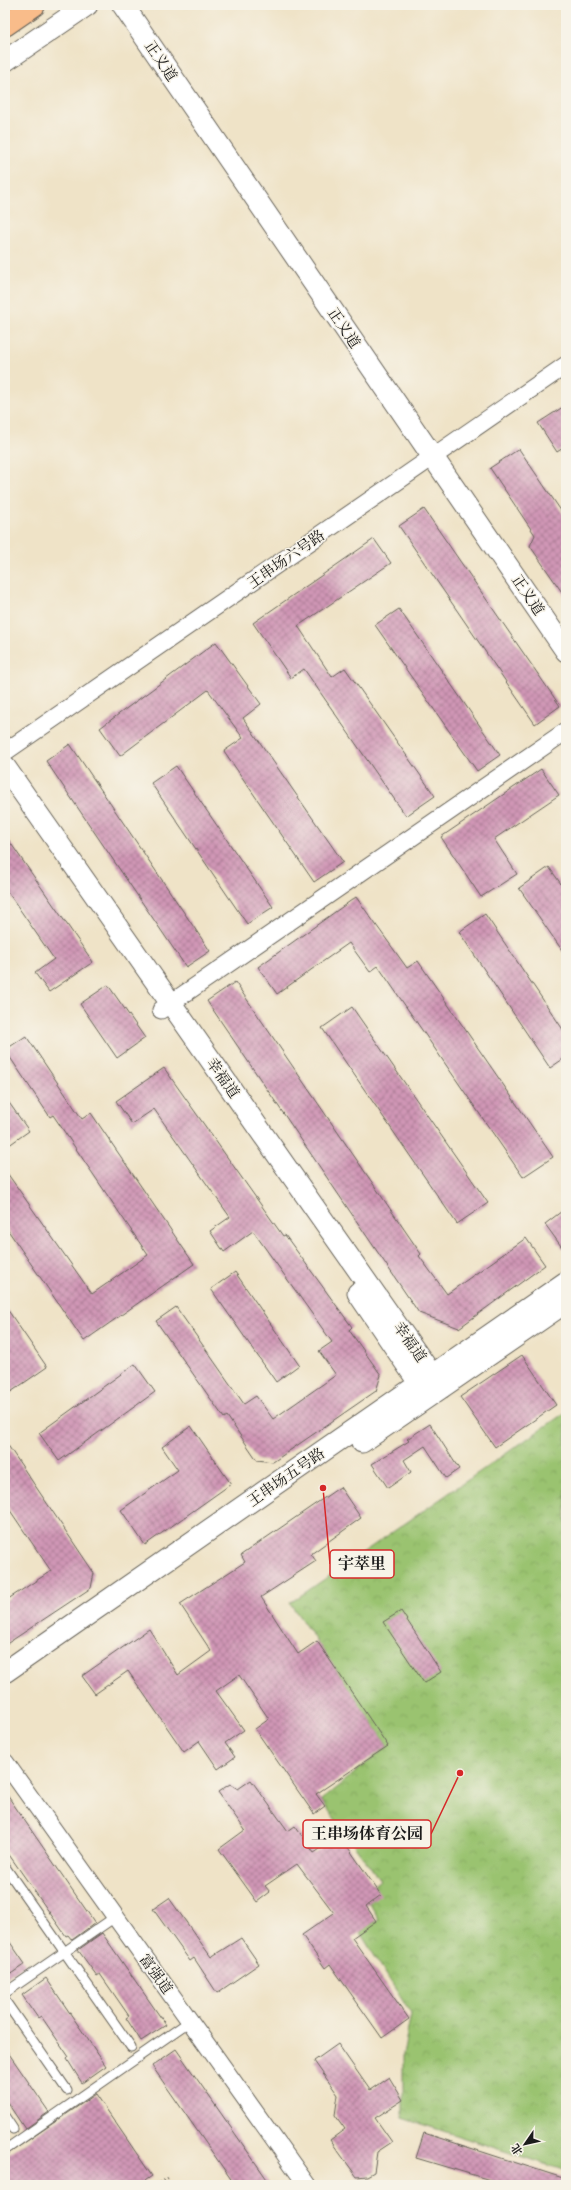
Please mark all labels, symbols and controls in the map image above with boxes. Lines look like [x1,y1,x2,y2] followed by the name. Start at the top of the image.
[140,37,181,85] street label: 正义道
[323,304,364,352] street label: 正义道
[244,526,329,593] street label: 王串场六号路
[507,571,548,619] street label: 正义道
[202,1054,243,1102] street label: 幸福道
[389,1318,430,1366] street label: 幸福道
[244,1444,329,1511] street label: 王串场五号路
[330,1550,394,1578] callout: 宇萃里
[338,1554,386,1574] text: 宇萃里
[303,1820,431,1848] callout: 王串场体育公园
[311,1824,423,1844] text: 王串场体育公园
[135,1951,177,1998] street label: 富强道
[505,2124,545,2164] north arrow
[509,2141,526,2158] text: 北

